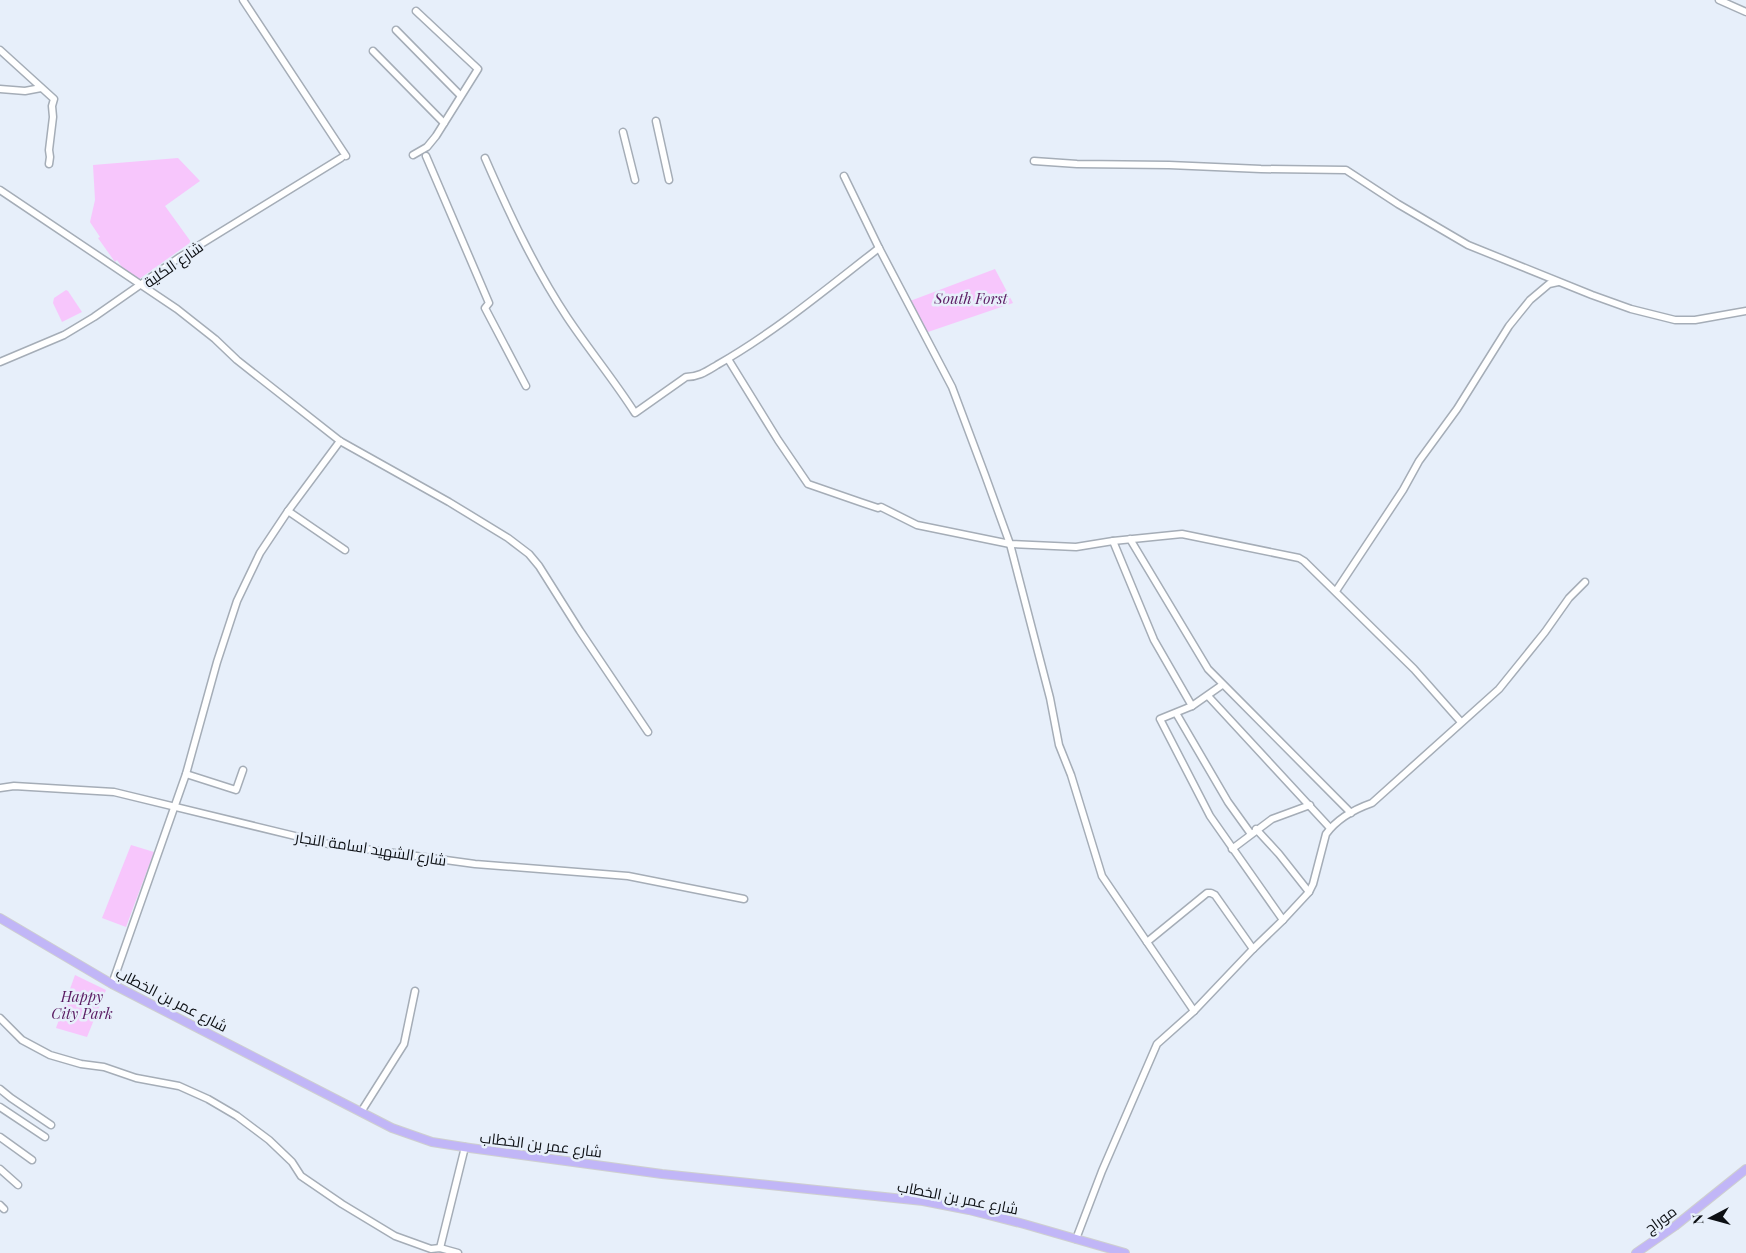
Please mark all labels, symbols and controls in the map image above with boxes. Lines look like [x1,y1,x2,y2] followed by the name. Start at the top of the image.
[139,236,208,293] street label: شارع الكلية
[933,288,1009,308] park label: South Forst
[293,826,448,872] street label: شارع الشهيد اسامة النجار
[112,962,231,1038] street label: شارع عمر بن الخطاب
[51,986,113,1023] park label: Happy City Park
[479,1127,603,1163] street label: شارع عمر بن الخطاب
[895,1175,1020,1221] street label: شارع عمر بن الخطاب
[1686,1193,1736,1243] north arrow
[1640,1201,1681,1239] street label: موراج
[1688,1213,1708,1225] text: N

